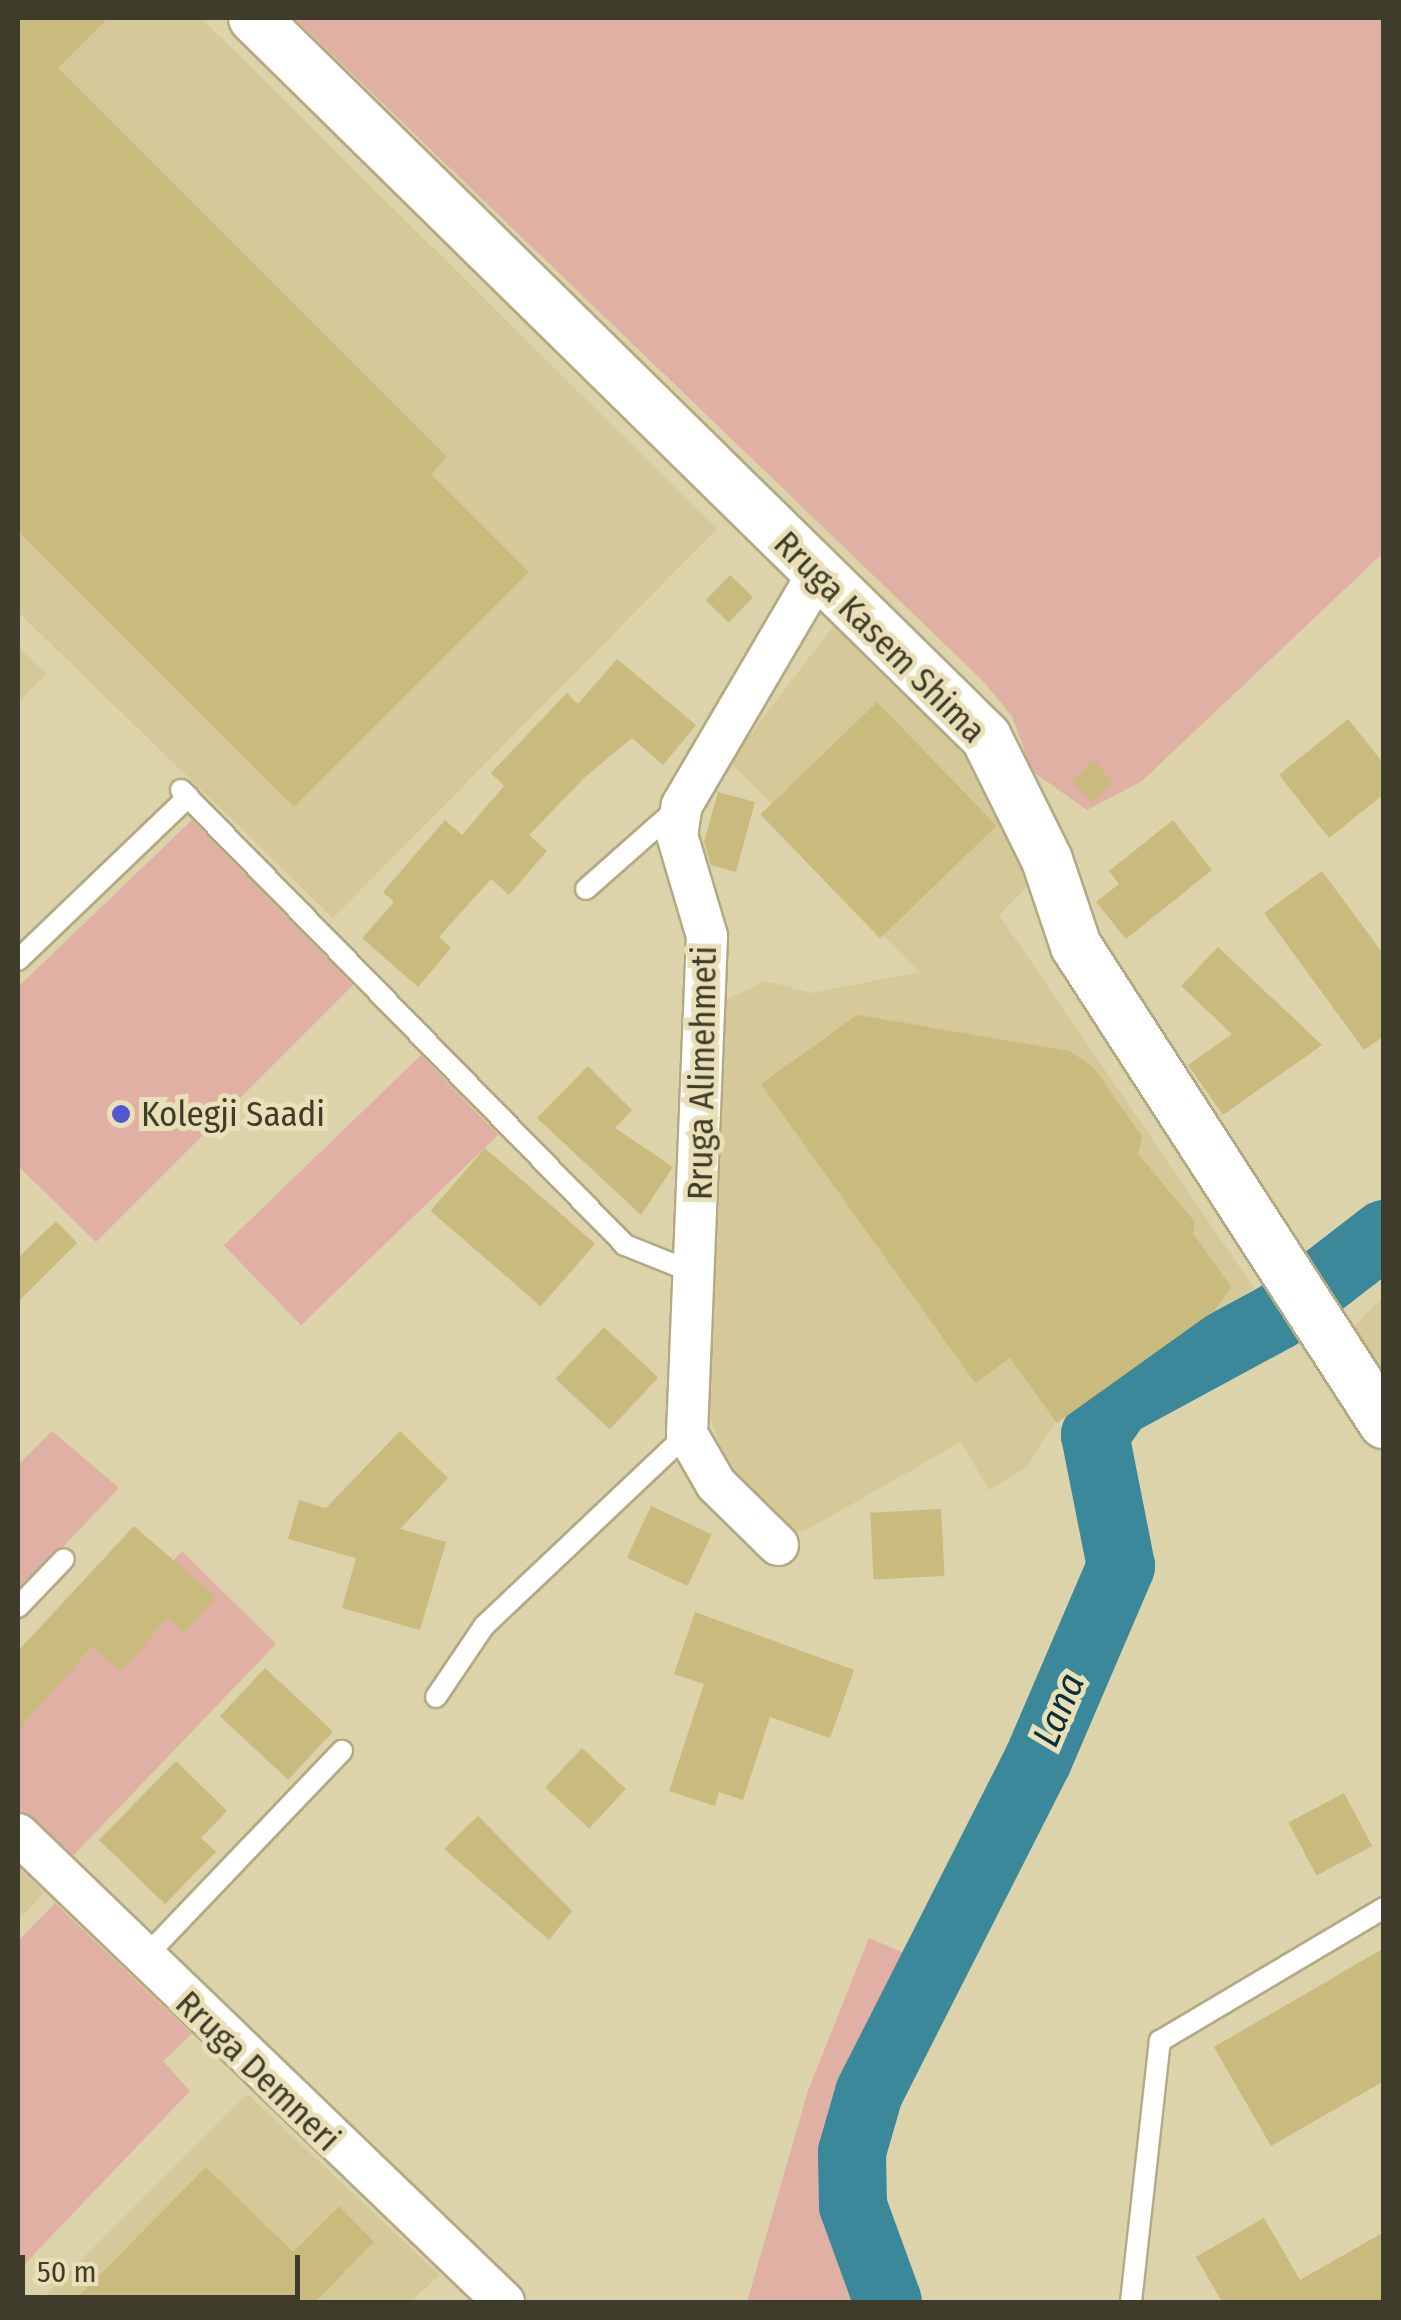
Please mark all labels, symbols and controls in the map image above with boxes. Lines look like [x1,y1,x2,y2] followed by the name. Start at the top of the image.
[765,522,995,752] street label: Rruga Kasem Shima
[679,945,725,1201] street label: Rruga Alimehmeti
[141,1093,325,1135] place label: Kolegji Saadi
[110,1103,132,1125] marker: Kolegji Saadi
[1023,1666,1095,1754] water label: Lana
[167,1982,349,2160] street label: Rruga Demneri
[25,2235,305,2297] scale bar
[37,2254,97,2290] text: 50 m

